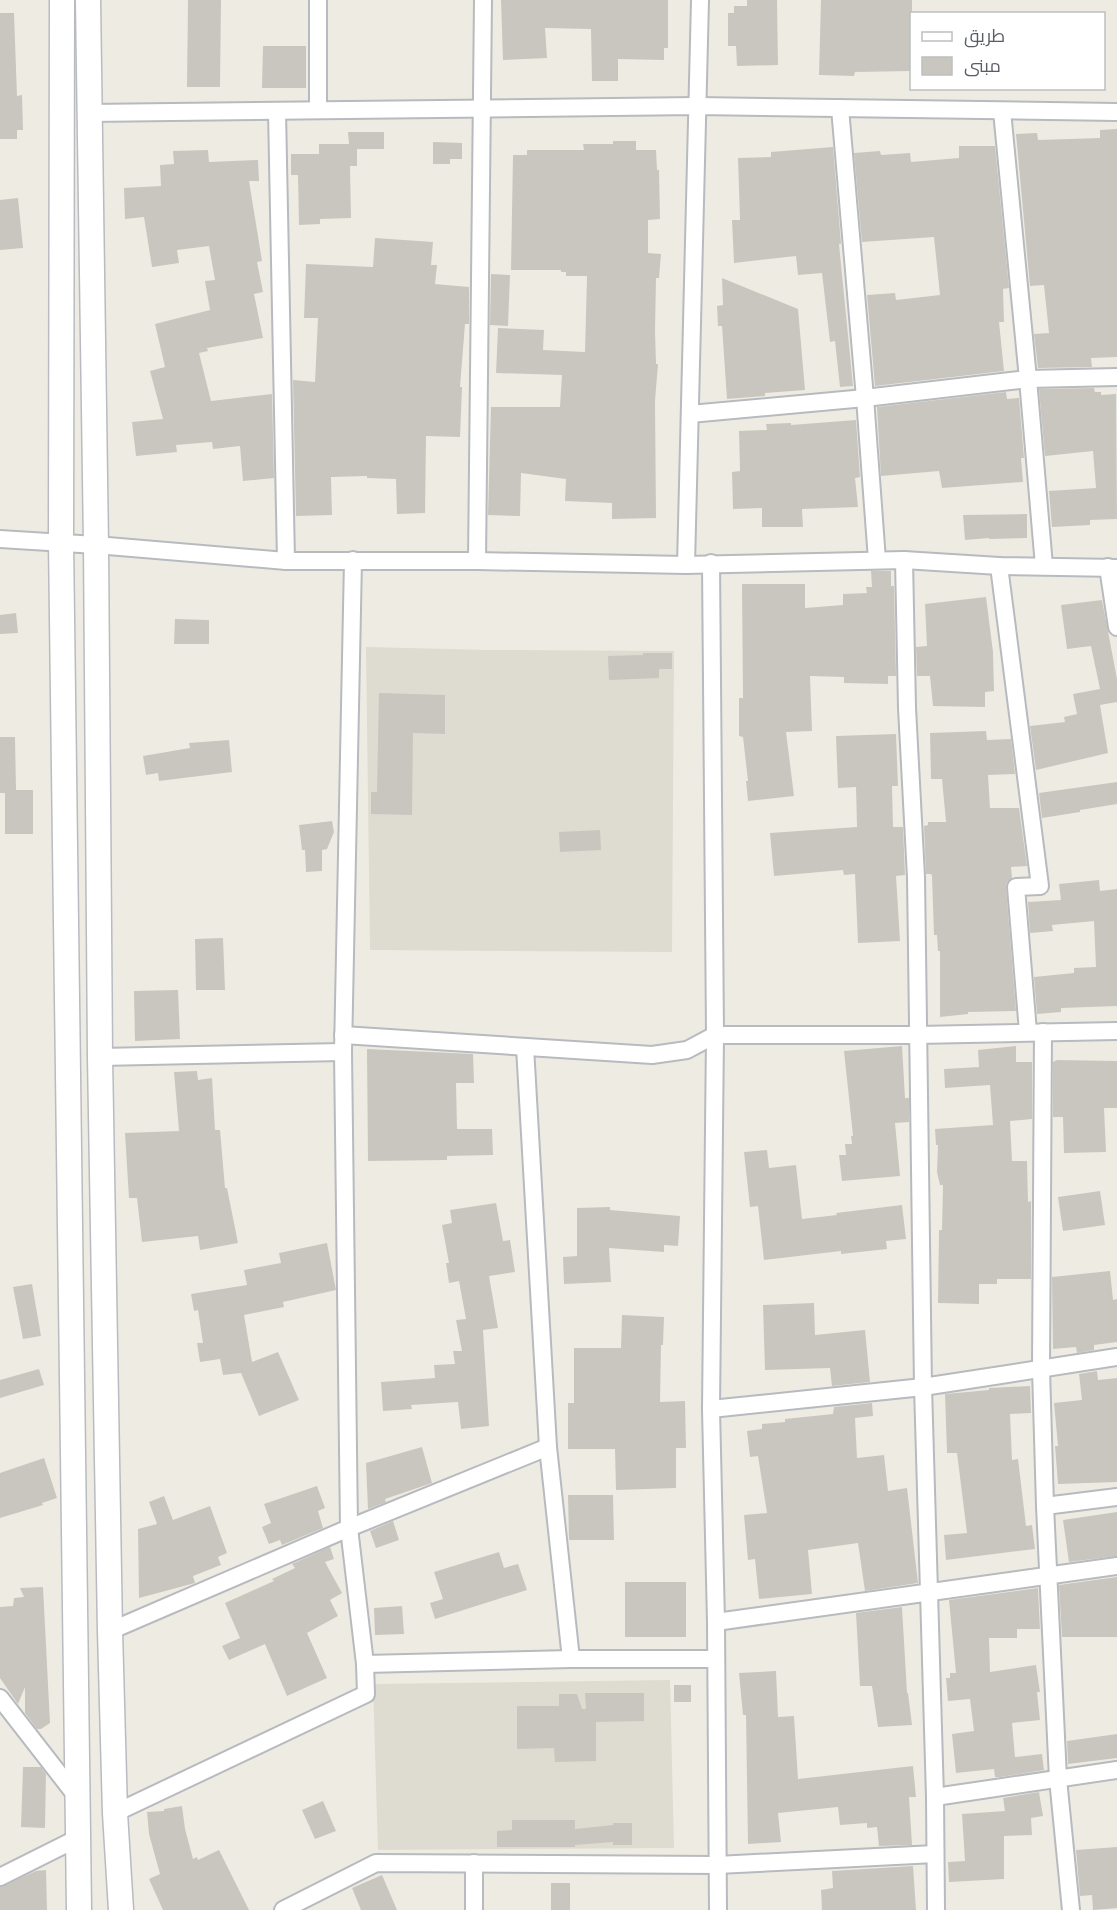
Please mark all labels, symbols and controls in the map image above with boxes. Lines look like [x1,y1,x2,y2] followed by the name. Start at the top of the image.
[910,12,1105,90] legend
[964,24,1005,48] text: طريق
[964,54,1001,78] text: مبنى

